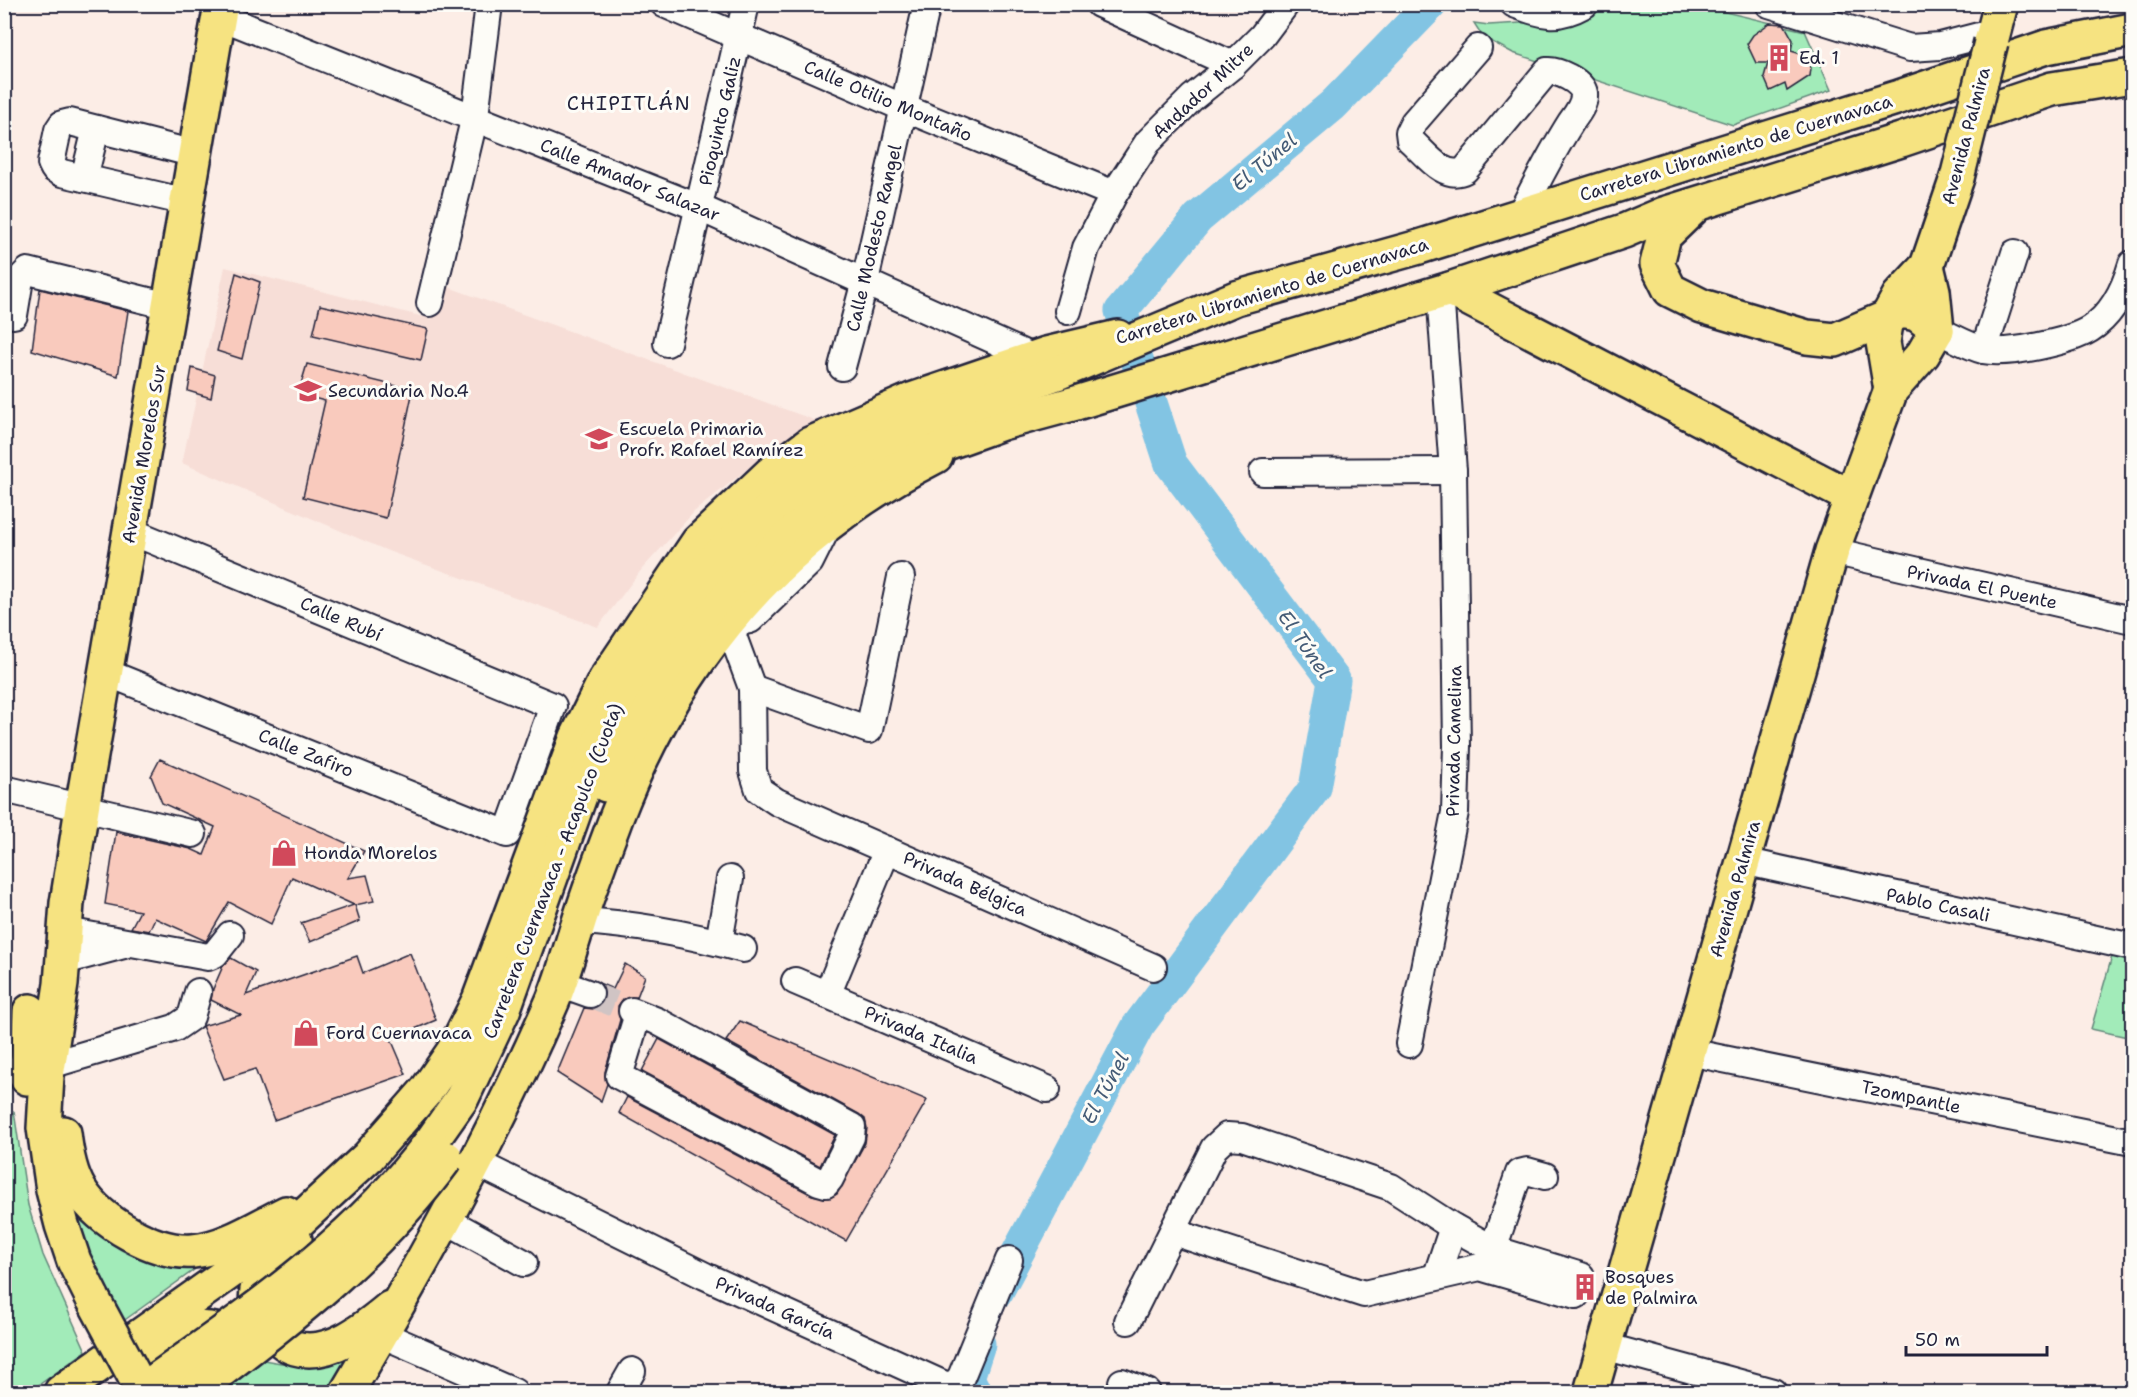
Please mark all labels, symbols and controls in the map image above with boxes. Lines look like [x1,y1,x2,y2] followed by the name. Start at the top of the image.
[1147,38,1259,144] street label: Andador Mitre
[1764,43,1794,73] building icon: Ed. 1
[1799,46,1839,70] place label: Ed. 1
[693,54,747,188] street label: Pioquinto Galiz
[800,55,976,147] street label: Calle Otilio Montaño
[1936,65,1996,207] street label: Avenida Palmira
[1577,89,1895,207] street label: Carretera Libramiento de Cuernavaca
[567,90,691,116] district label: CHIPITLÁN
[1226,127,1302,197] water label: El Túnel
[536,133,724,227] street label: Calle Amador Salazar
[841,141,907,334] street label: Calle Modesto Rangel
[1113,232,1431,350] street label: Carretera Libramiento de Cuernavaca
[116,363,172,545] street label: Avenida Morelos Sur
[293,376,323,406] school or university icon: Secundaria No.4
[328,379,469,403] place label: Secundaria No.4
[619,417,804,462] place label: Escuela Primaria Profr. Rafael Ramírez
[584,424,614,454] school or university icon: Escuela Primaria Profr. Rafael Ramírez
[1904,559,2060,615] street label: Privada El Puente
[296,591,386,647] street label: Calle Rubí
[1272,605,1338,683] water label: El Túnel
[1441,665,1467,817] street label: Privada Camelina
[478,700,628,1042] street label: Carretera Cuernavaca - Acapulco (Cuota)
[255,723,357,783] street label: Calle Zafiro
[1704,818,1766,960] street label: Avenida Palmira
[269,838,299,868] shop icon: Honda Morelos
[304,841,438,865] place label: Honda Morelos
[899,846,1031,922] street label: Privada Bélgica
[1884,882,1992,928] street label: Pablo Casali
[860,1000,982,1070] street label: Privada Italia
[291,1018,321,1048] shop icon: Ford Cuernavaca
[326,1021,472,1045] place label: Ford Cuernavaca
[1075,1048,1135,1128] water label: El Túnel
[1859,1075,1963,1119] street label: Tzompantle
[1605,1265,1697,1310] place label: Bosques de Palmira
[711,1271,839,1345] street label: Privada García
[1570,1272,1600,1302] building icon: Bosques de Palmira
[1906,1319,2047,1357] scale bar
[1915,1328,1960,1352] text: 50 m

